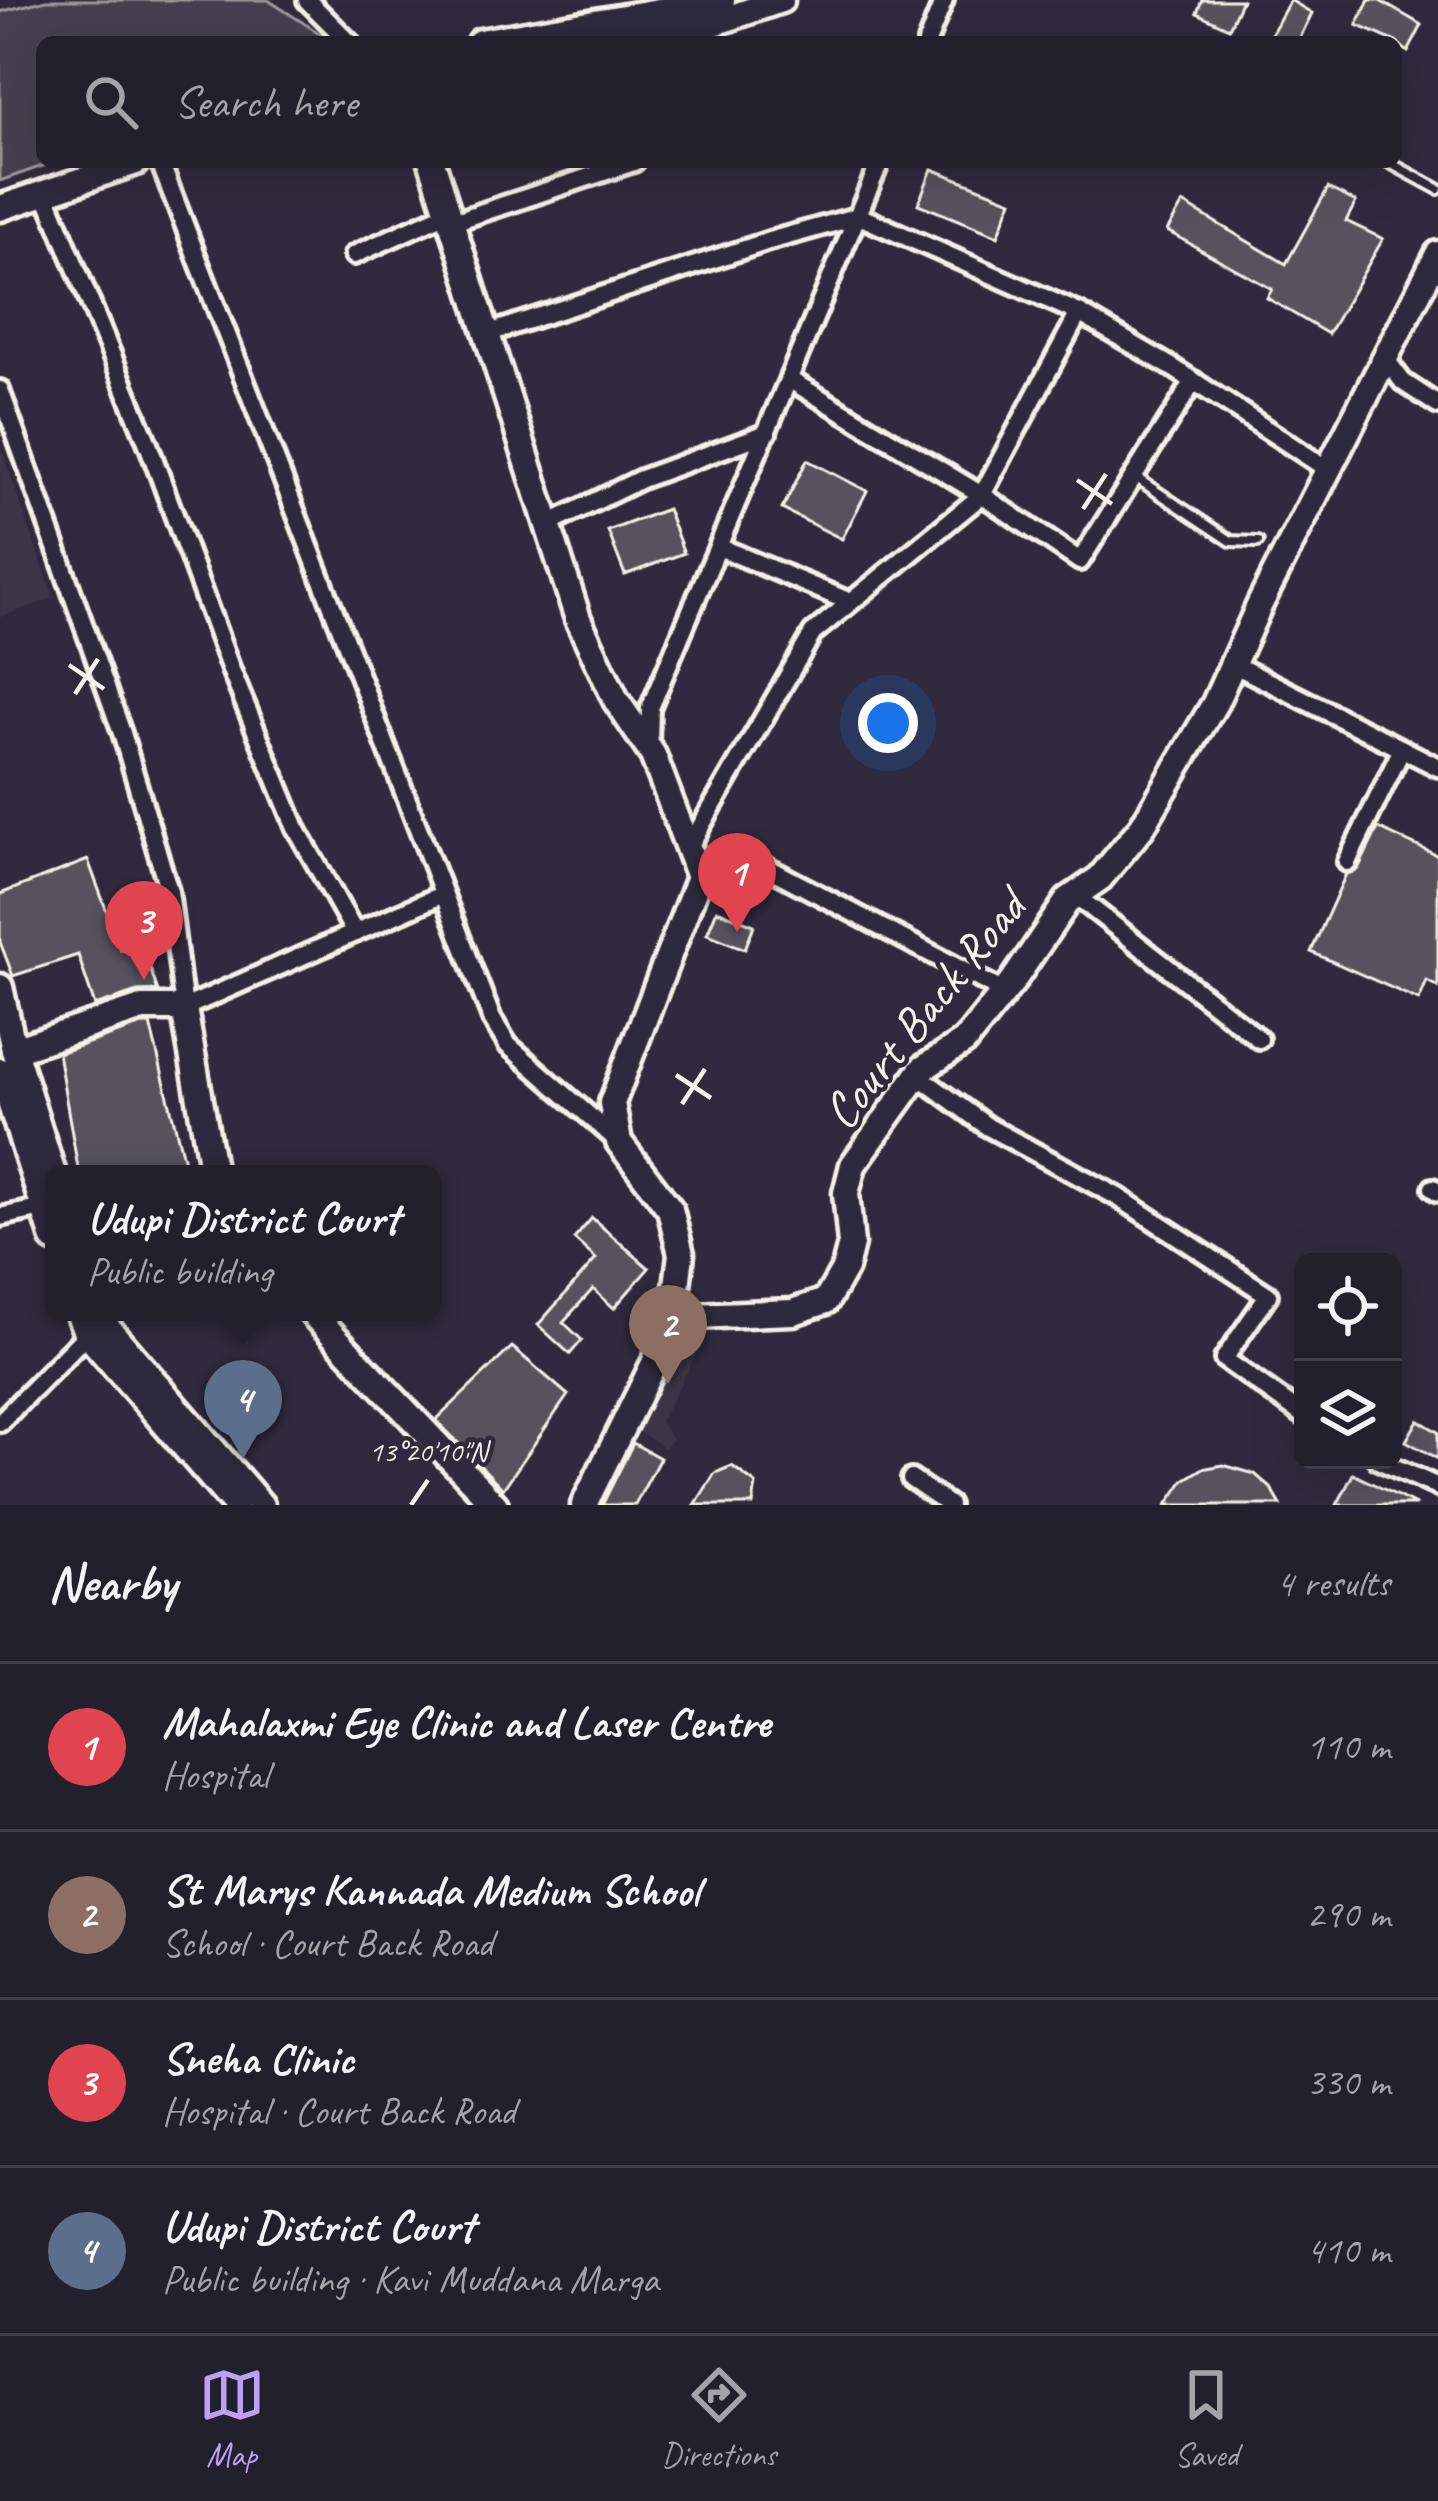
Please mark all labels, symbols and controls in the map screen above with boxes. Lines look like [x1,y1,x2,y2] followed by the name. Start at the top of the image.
[36,36,1402,168] search box
[78,69,144,135] icon: search
[174,74,357,131] text: Search here
[858,693,918,753] your location
[698,833,776,932] pin: 1
[808,871,1045,1142] street label: Court Back Road
[105,881,183,980] pin: 3
[45,1165,441,1321] popup
[87,1190,399,1247] text: Udupi District Court
[87,1247,272,1296] text: Public building
[1294,1253,1402,1469] map controls
[1294,1253,1402,1361] button: locate
[629,1285,707,1384] pin: 2
[204,1360,282,1459] pin: 4
[1294,1361,1402,1469] button: layers
[369,1432,492,1470] text: 13°20'10"N
[48,1551,176,1615] text: Nearby
[1276,1559,1390,1608] text: 4 results
[162,1694,770,1751] text: Mahalaxmi Eye Clinic and Laser Centre
[78,1722,96,1771] text: 1
[1306,1722,1390,1771] text: 110 m
[162,1751,269,1800] text: Hospital
[162,1862,699,1919] text: St Marys Kannada Medium School
[78,1890,96,1939] text: 2
[1306,1890,1390,1939] text: 290 m
[162,1919,493,1968] text: School · Court Back Road
[162,2030,354,2087] text: Sneha Clinic
[78,2058,96,2107] text: 3
[1306,2058,1390,2107] text: 330 m
[162,2087,516,2136] text: Hospital · Court Back Road
[162,2198,474,2255] text: Udupi District Court
[78,2226,96,2275] text: 4
[1306,2226,1390,2275] text: 410 m
[162,2255,659,2304] text: Public building · Kavi Muddana Marga
[199,2362,265,2476] tab: Map
[662,2362,776,2476] tab: Directions
[1173,2362,1239,2476] tab: Saved

